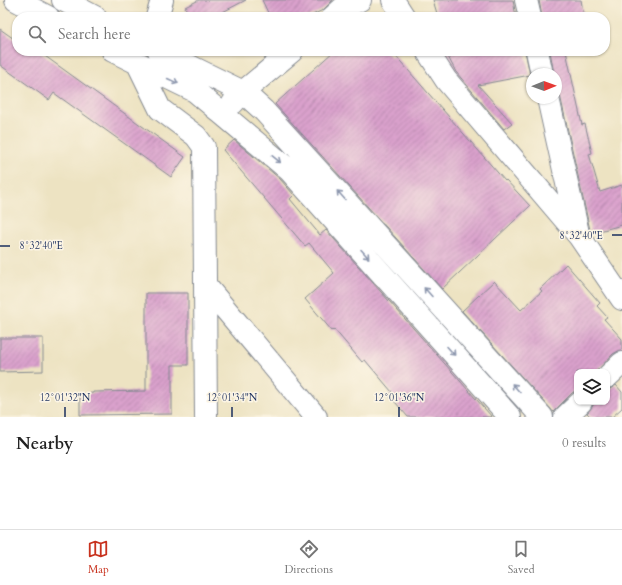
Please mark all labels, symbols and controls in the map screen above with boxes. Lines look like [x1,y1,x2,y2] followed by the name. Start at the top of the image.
[12,12,610,56] search box
[26,23,48,45] icon: search
[58,24,131,44] text: Search here
[526,68,562,104] north arrow
[167,78,179,85] one-way arrow
[271,154,282,163] one-way arrow
[337,191,346,201] one-way arrow
[559,229,603,243] text: 8°32'40"E
[19,239,63,253] text: 8°32'40"E
[360,249,369,259] one-way arrow
[424,287,433,297] one-way arrow
[447,346,456,356] one-way arrow
[574,369,610,405] map controls
[574,369,610,405] button: layers
[511,383,520,393] one-way arrow
[40,391,91,405] text: 12°01'32"N
[207,391,258,405] text: 12°01'34"N
[374,391,425,405] text: 12°01'36"N
[16,432,73,455] text: Nearby
[562,434,606,452] text: 0 results
[87,538,109,577] tab: Map
[284,538,333,577] tab: Directions
[508,538,535,577] tab: Saved

